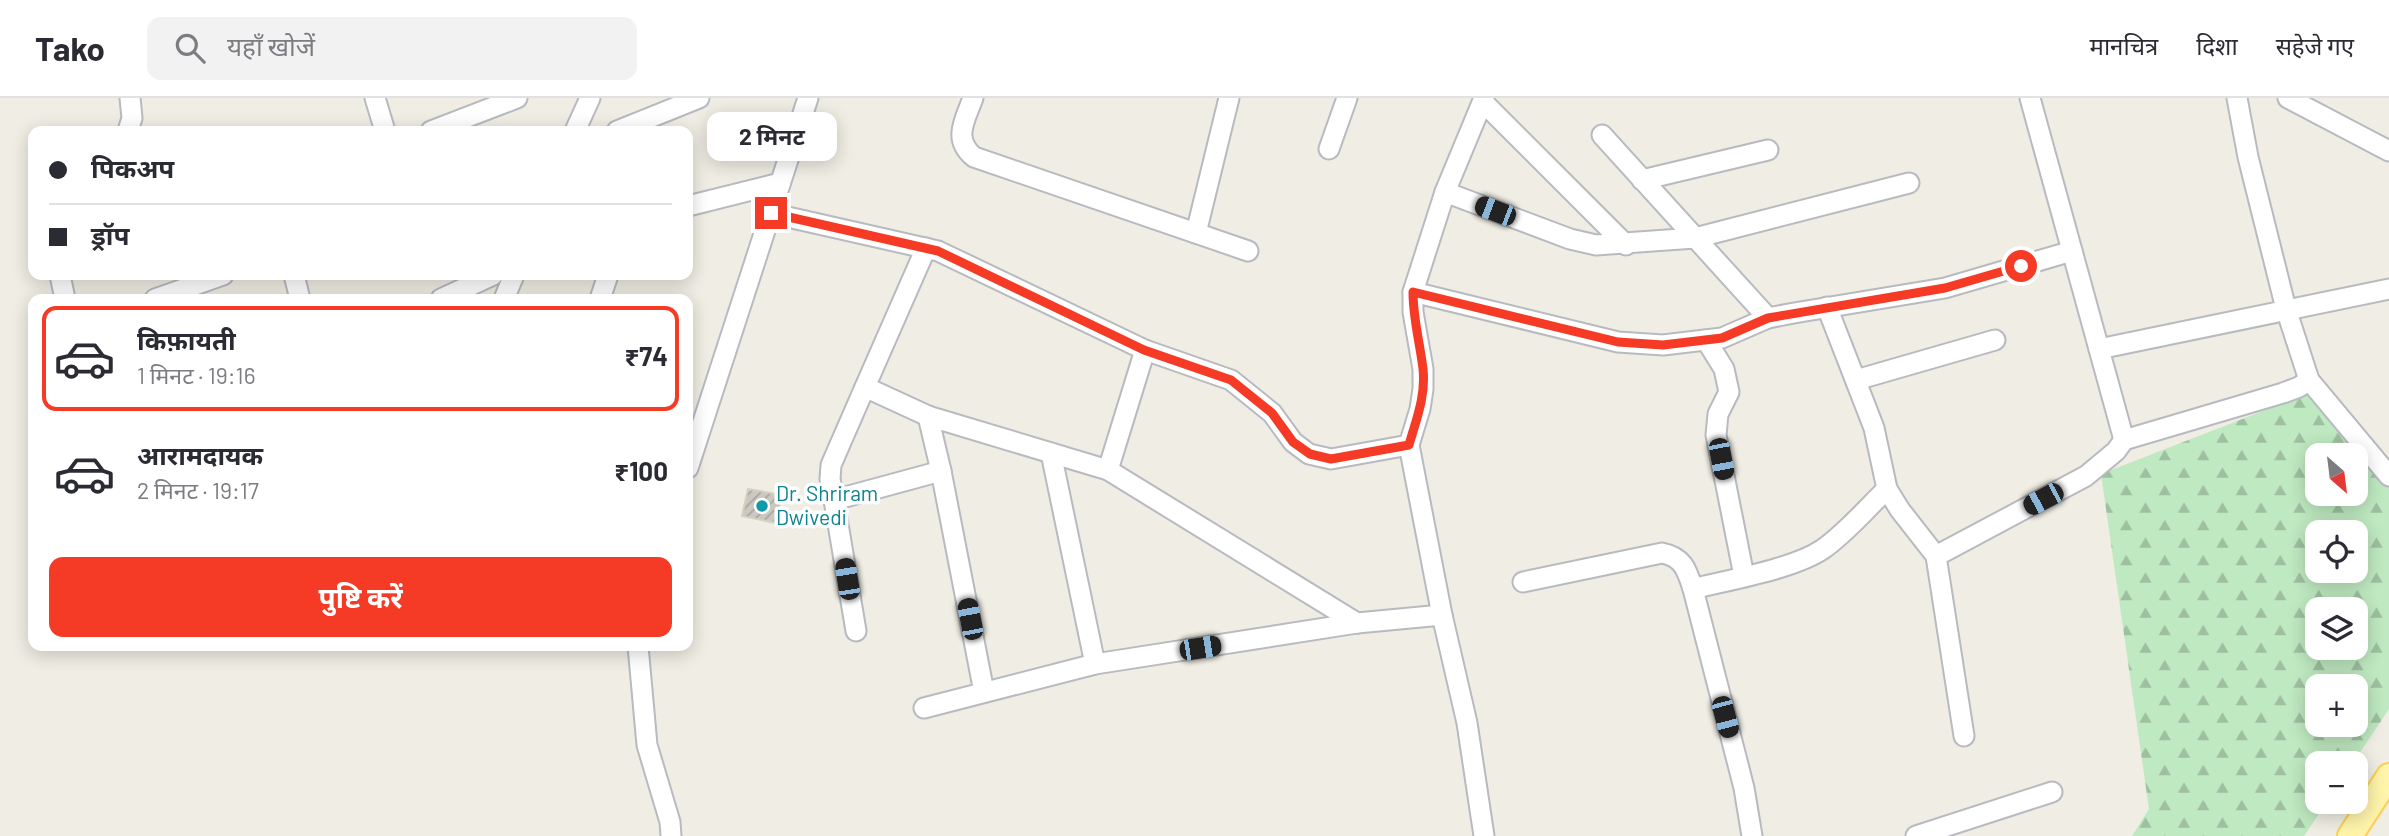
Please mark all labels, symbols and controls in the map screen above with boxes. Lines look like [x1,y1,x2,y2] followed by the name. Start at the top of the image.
[147,17,637,80] search box
[35,28,105,68] text: Tako
[171,29,209,67] icon: search
[227,30,315,61] text: यहाँ खोजें
[2090,31,2158,60] text: मानचित्र
[2196,31,2238,60] text: दिशा
[2276,31,2354,60] text: सहेजे गए
[706,111,836,160] callout: 2 मिनट
[739,122,805,150] text: 2 मिनट
[91,152,174,183] text: पिकअप
[1472,194,1519,228] car
[755,197,787,229] route end
[91,219,129,250] text: ड्रॉप
[2005,250,2037,282] route start
[137,324,236,355] text: किफ़ायती
[53,327,116,390] icon: car
[625,340,668,371] text: ₹74
[137,361,255,389] text: 1 मिनट · 19:16
[1707,436,1736,482] car
[137,439,263,470] text: आरामदायक
[53,442,116,505] icon: car
[2305,443,2368,506] north arrow
[2305,443,2368,814] map controls
[614,455,668,486] text: ₹100
[137,476,259,504] text: 2 मिनट · 19:17
[776,480,878,529] place label: Dr. Shriram Dwivedi
[2020,480,2067,518] car
[754,498,770,514] marker: Dr. Shriram Dwivedi
[2305,520,2368,583] button: locate
[49,557,672,637] button: पुष्टि करें
[834,557,861,601] car
[956,596,985,642] car
[2305,597,2368,660] button: layers
[1178,634,1223,662] car
[2305,674,2368,737] button: +
[1710,694,1741,740] car
[2305,751,2368,814] button: −

